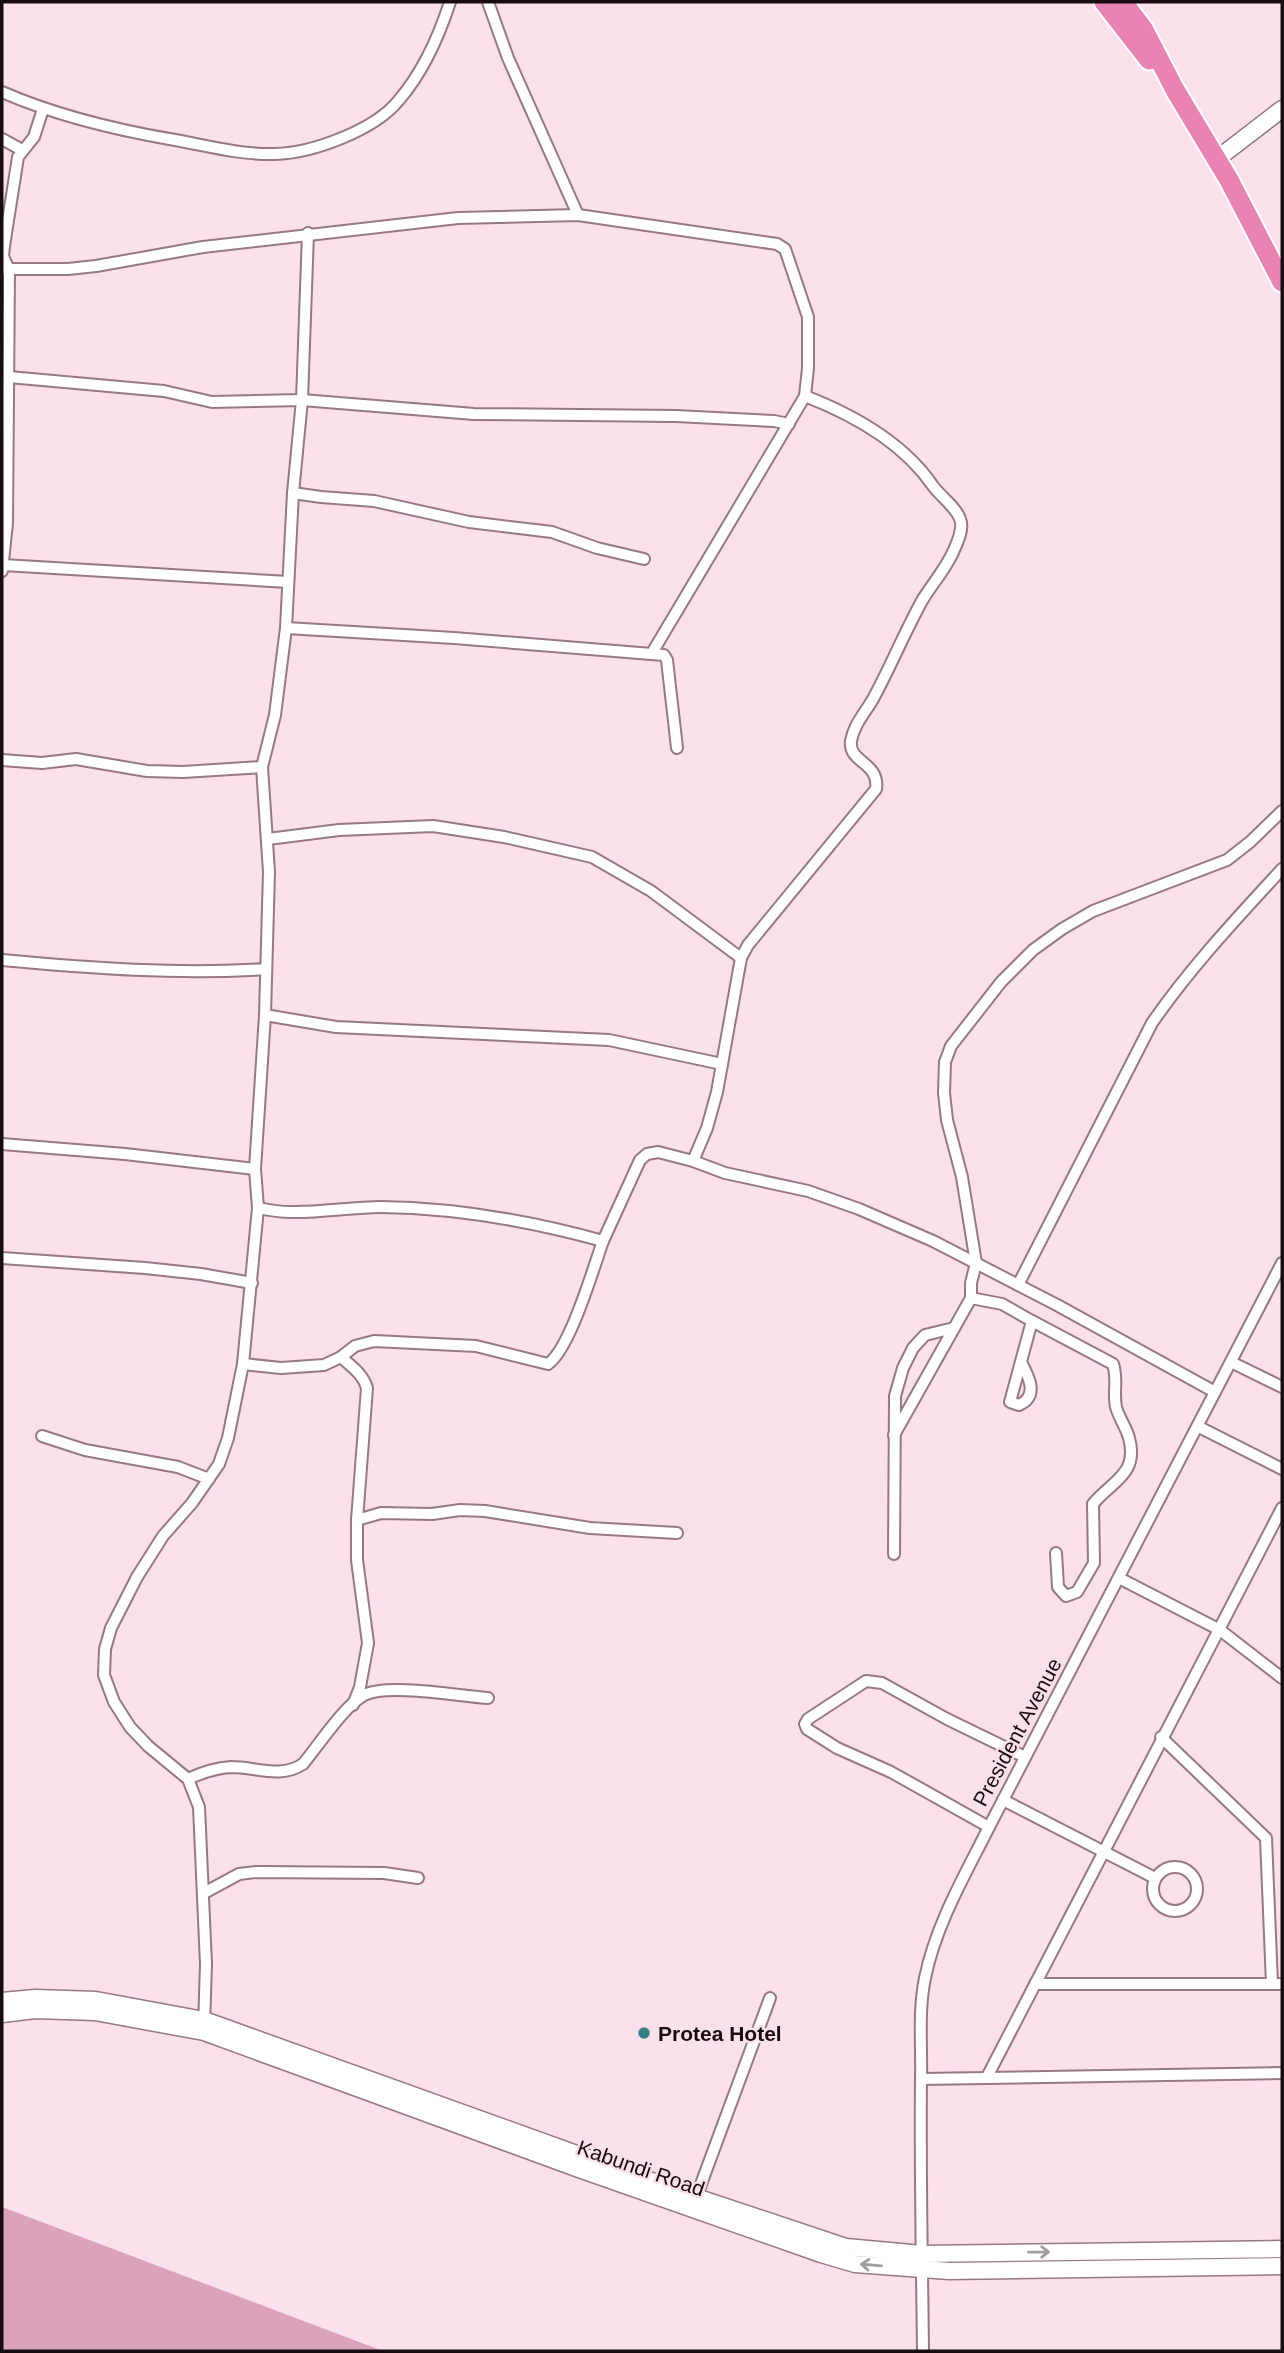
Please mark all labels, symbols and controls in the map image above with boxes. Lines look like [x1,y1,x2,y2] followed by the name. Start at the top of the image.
[968,1654,1066,1810] street label: President Avenue
[658,2022,782,2045] place label: Protea Hotel
[636,2025,652,2041] marker: Protea Hotel
[574,2135,708,2201] street label: Kabundi Road
[1028,2246,1051,2259] one-way arrow
[860,2258,883,2271] one-way arrow

